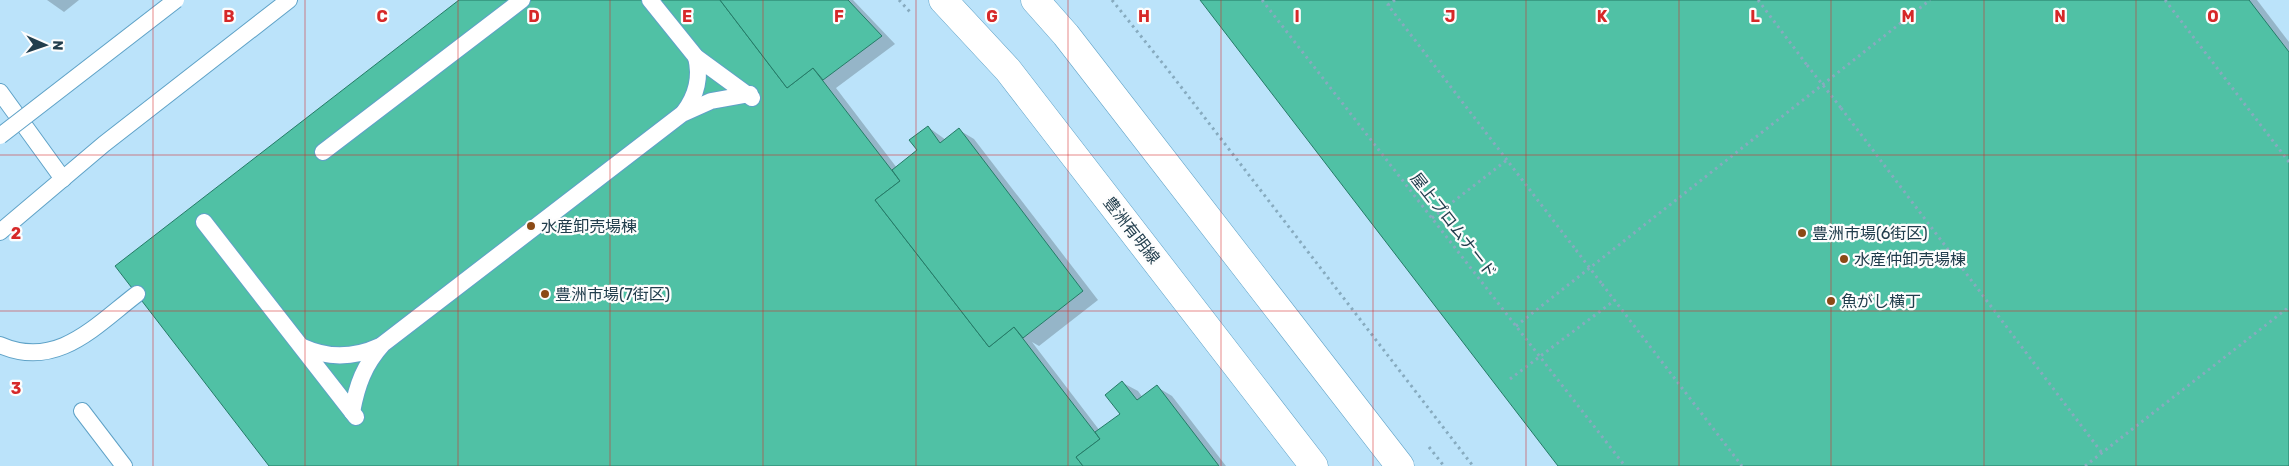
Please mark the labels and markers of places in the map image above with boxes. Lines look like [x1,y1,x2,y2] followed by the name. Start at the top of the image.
[541,217,637,236] place label: 水産卸売場棟
[525,220,537,232] marker: 水産卸売場棟
[1812,224,1928,243] place label: 豊洲市場(6街区)
[1796,227,1808,239] marker: 豊洲市場(6街区)
[1854,250,1966,269] place label: 水産仲卸売場棟
[1838,253,1850,265] marker: 水産仲卸売場棟
[555,285,670,304] place label: 豊洲市場(7街区)
[539,288,551,300] marker: 豊洲市場(7街区)
[1841,292,1921,311] place label: 魚がし横丁
[1825,295,1837,307] marker: 魚がし横丁

